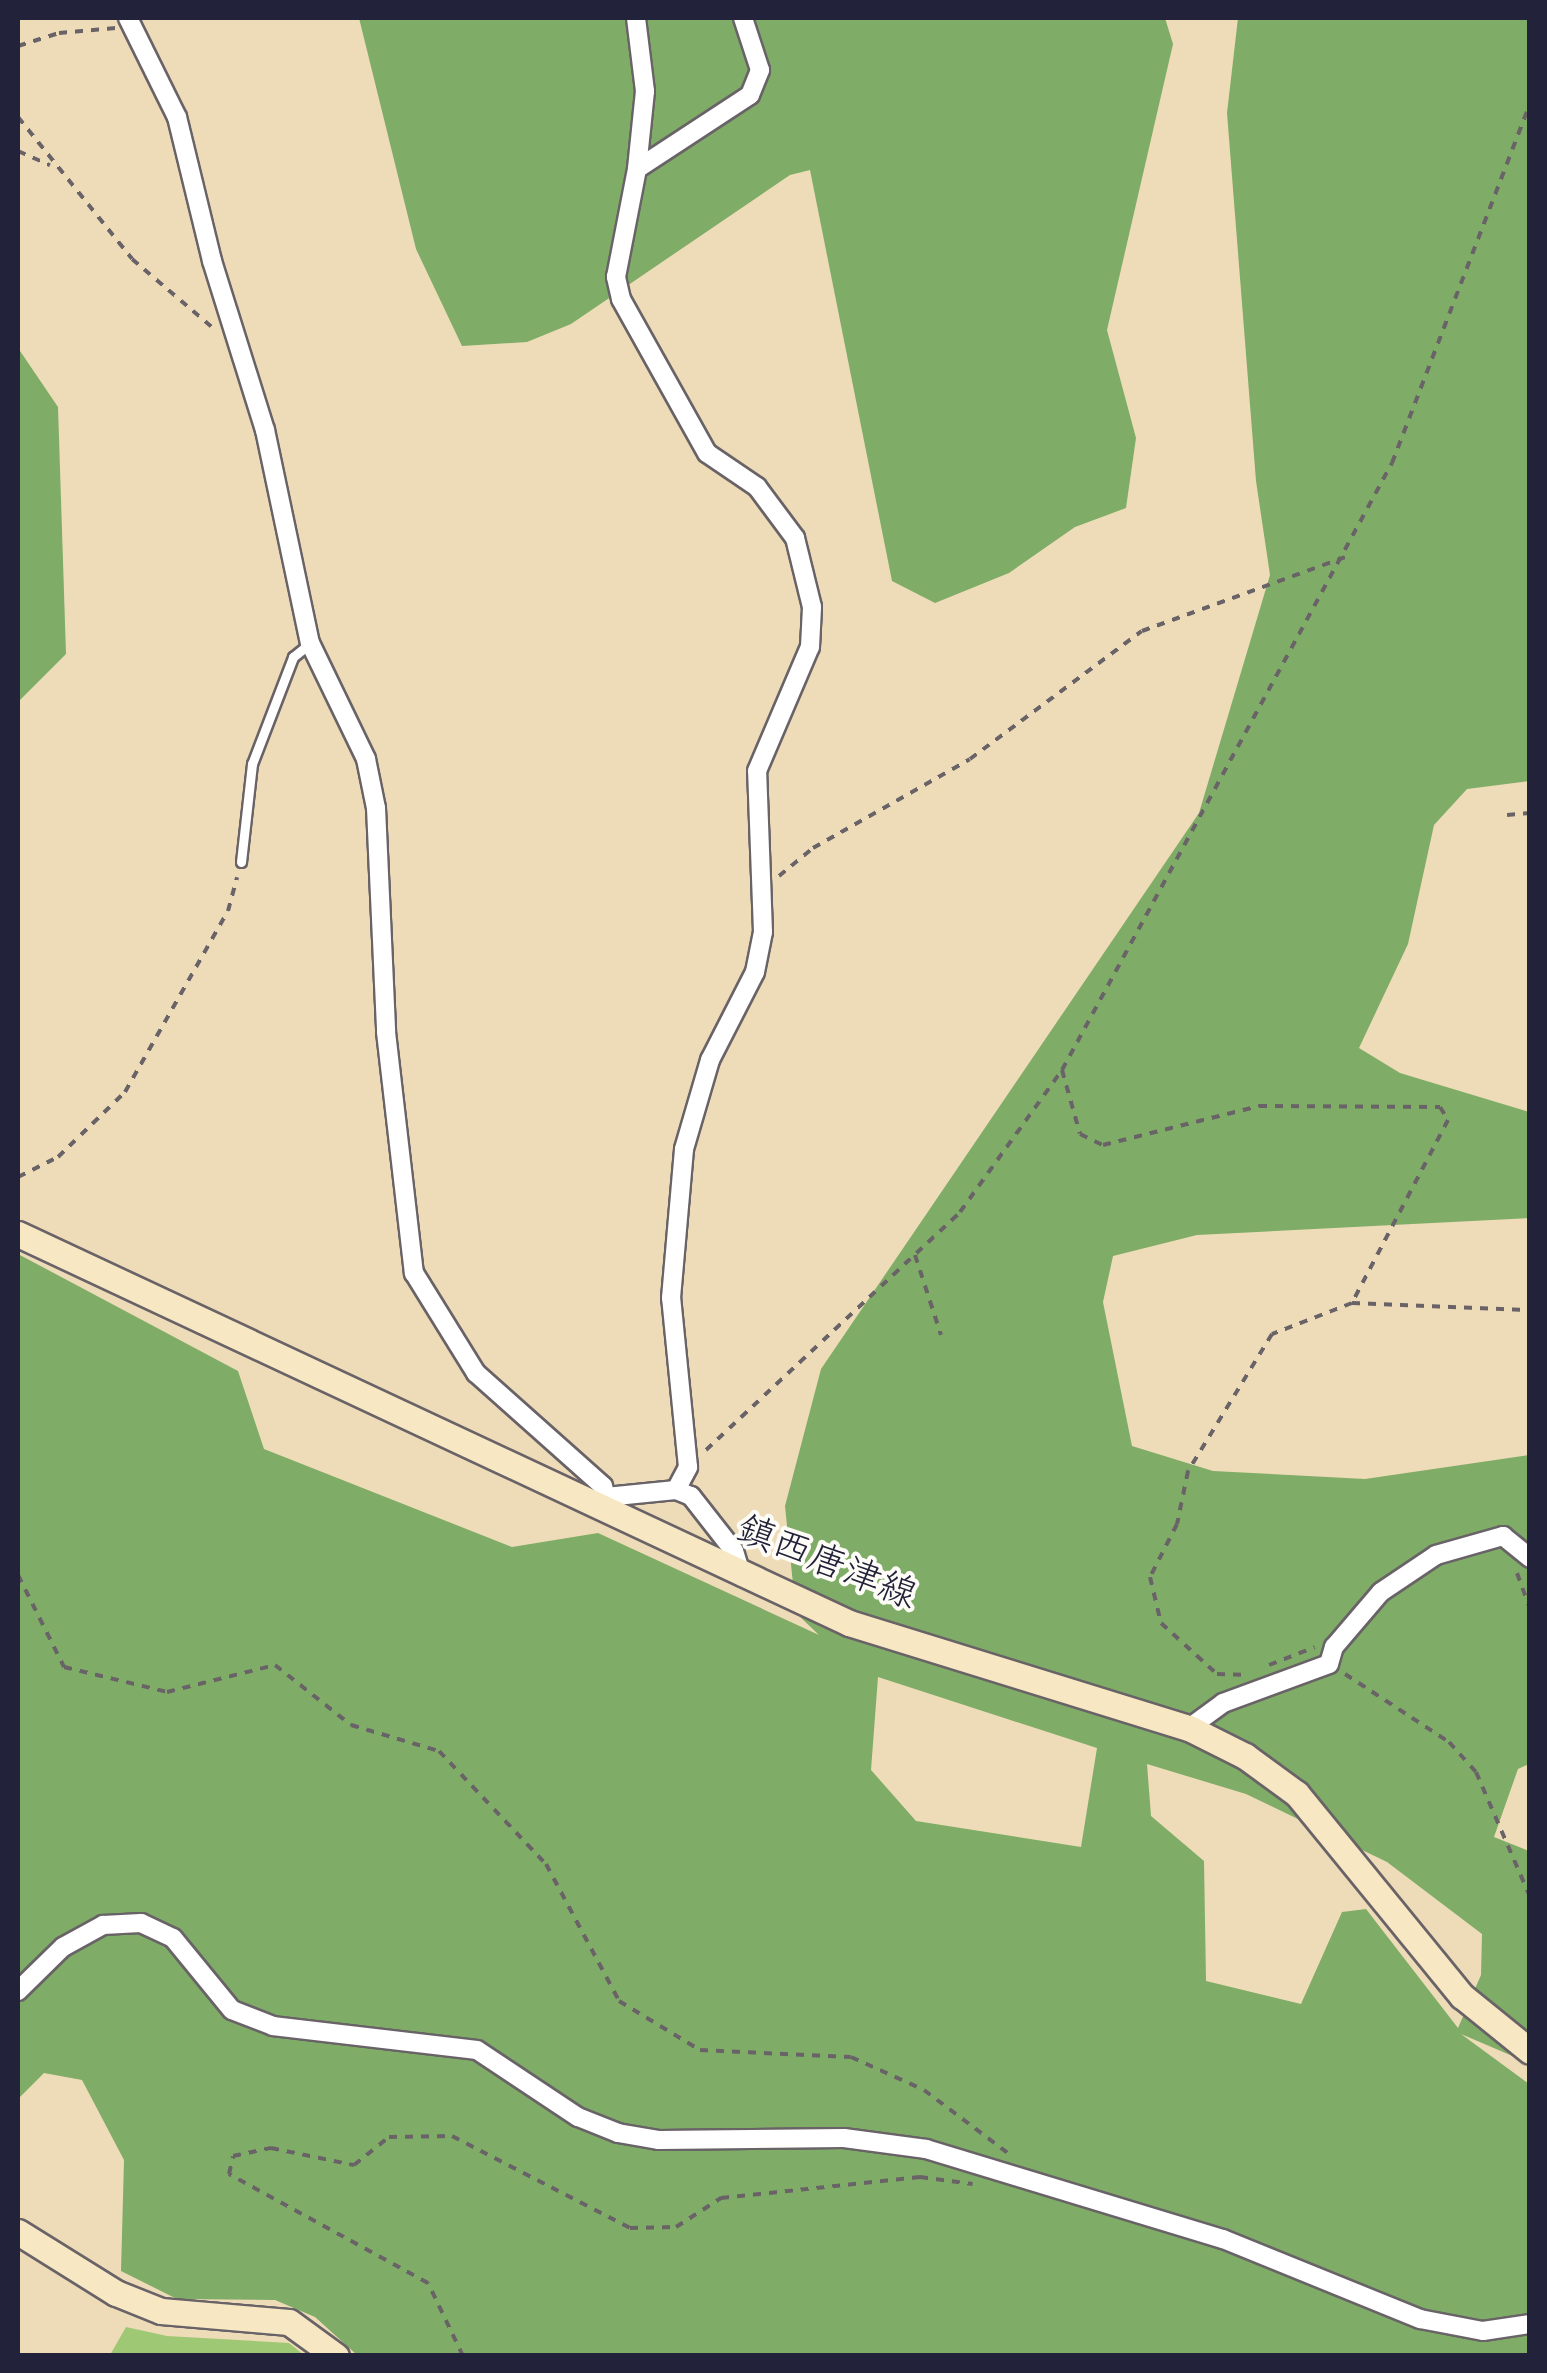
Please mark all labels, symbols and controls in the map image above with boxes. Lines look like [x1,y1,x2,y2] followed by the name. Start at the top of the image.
[728,1510,922,1624] street label: 鎮西唐津線

